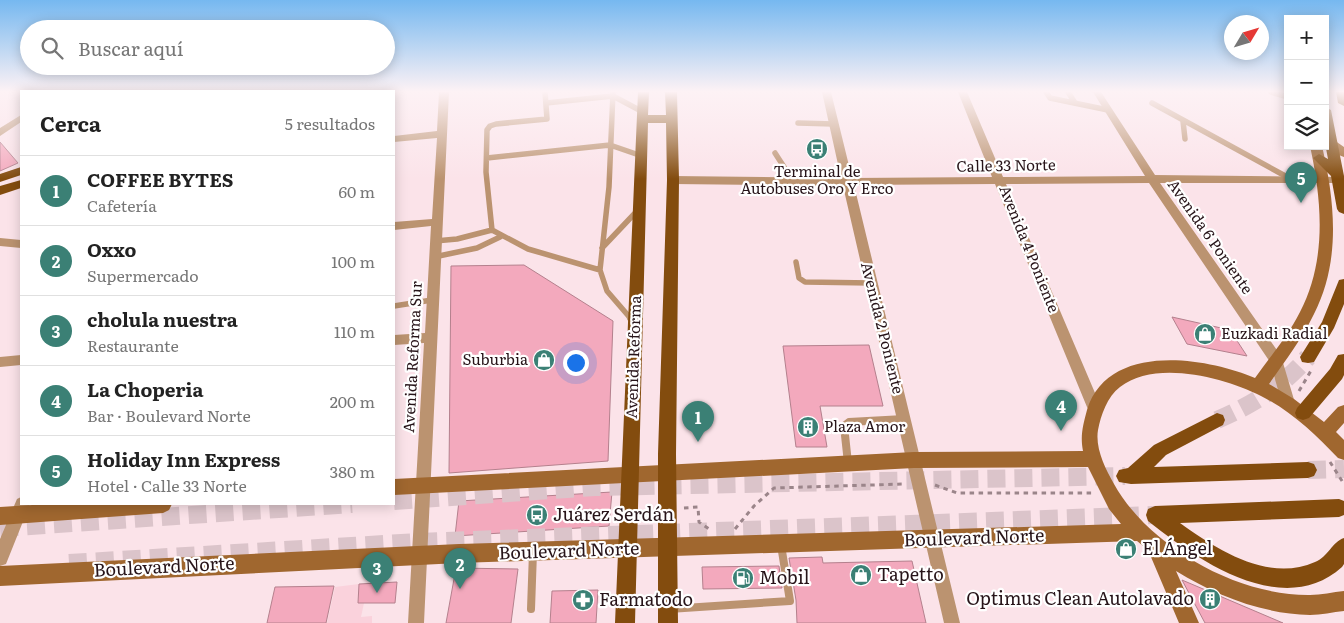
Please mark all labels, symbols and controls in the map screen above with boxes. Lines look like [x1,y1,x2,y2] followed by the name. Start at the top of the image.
[1224,15,1269,60] north arrow
[1284,15,1329,150] map controls
[1284,15,1329,60] button: +
[20,20,395,75] search box
[38,34,66,62] icon: search
[78,34,183,62] text: Buscar aquí
[1284,60,1329,105] button: −
[1284,105,1329,150] button: layers
[40,107,101,138] text: Cerca
[285,111,375,135] text: 5 resultados
[805,137,829,161] bus stop icon: Terminal de Autobuses Oro Y Erco
[956,152,1056,177] street label: Calle 33 Norte
[740,159,894,199] place label: Terminal de Autobuses Oro Y Erco
[1285,162,1317,203] pin: 5
[87,165,234,193] text: COFFEE BYTES
[1163,174,1260,298] street label: Avenida 6 Poniente
[53,179,59,203] text: 1
[338,179,375,203] text: 60 m
[994,181,1067,316] street label: Avenida 4 Poniente
[87,193,157,217] text: Cafetería
[87,235,136,263] text: Oxxo
[52,249,60,273] text: 2
[331,249,375,273] text: 100 m
[856,259,911,396] street label: Avenida 2 Poniente
[87,263,199,287] text: Supermercado
[396,281,427,433] street label: Avenida Reforma Sur
[619,294,646,419] street label: Avenida Reforma
[87,305,238,333] text: cholula nuestra
[52,319,60,343] text: 3
[334,319,375,343] text: 110 m
[1221,321,1327,344] place label: Euzkadi Radial
[1193,322,1217,346] shop icon: Euzkadi Radial
[87,333,179,357] text: Restaurante
[462,347,529,370] place label: Suburbia
[532,348,556,372] shop icon: Suburbia
[563,350,589,376] your location
[87,375,204,403] text: La Choperia
[51,389,61,413] text: 4
[330,389,375,413] text: 200 m
[1045,390,1077,431] pin: 4
[682,401,714,442] pin: 1
[87,403,251,427] text: Bar · Boulevard Norte
[824,414,905,437] place label: Plaza Amor
[796,415,820,439] building icon: Plaza Amor
[87,445,280,473] text: Holiday Inn Express
[52,459,60,483] text: 5
[330,459,375,483] text: 380 m
[87,473,247,497] text: Hotel · Calle 33 Norte
[553,500,674,527] place label: Juárez Serdán
[525,503,549,527] bus stop icon: Juárez Serdán
[903,521,1045,552] street label: Boulevard Norte
[498,534,640,565] street label: Boulevard Norte
[1142,534,1213,561] place label: El Ángel
[1114,537,1138,561] shop icon: El Ángel
[93,548,235,583] street label: Boulevard Norte
[444,548,476,589] pin: 2
[361,552,393,593] pin: 3
[877,560,944,587] place label: Tapetto
[759,563,810,590] place label: Mobil
[849,563,873,587] shop icon: Tapetto
[731,566,755,590] fuel station icon: Mobil
[966,584,1194,611] place label: Optimus Clean Autolavado
[599,585,693,612] place label: Farmatodo
[1198,587,1222,611] building icon: Optimus Clean Autolavado
[571,588,595,612] pharmacy icon: Farmatodo

